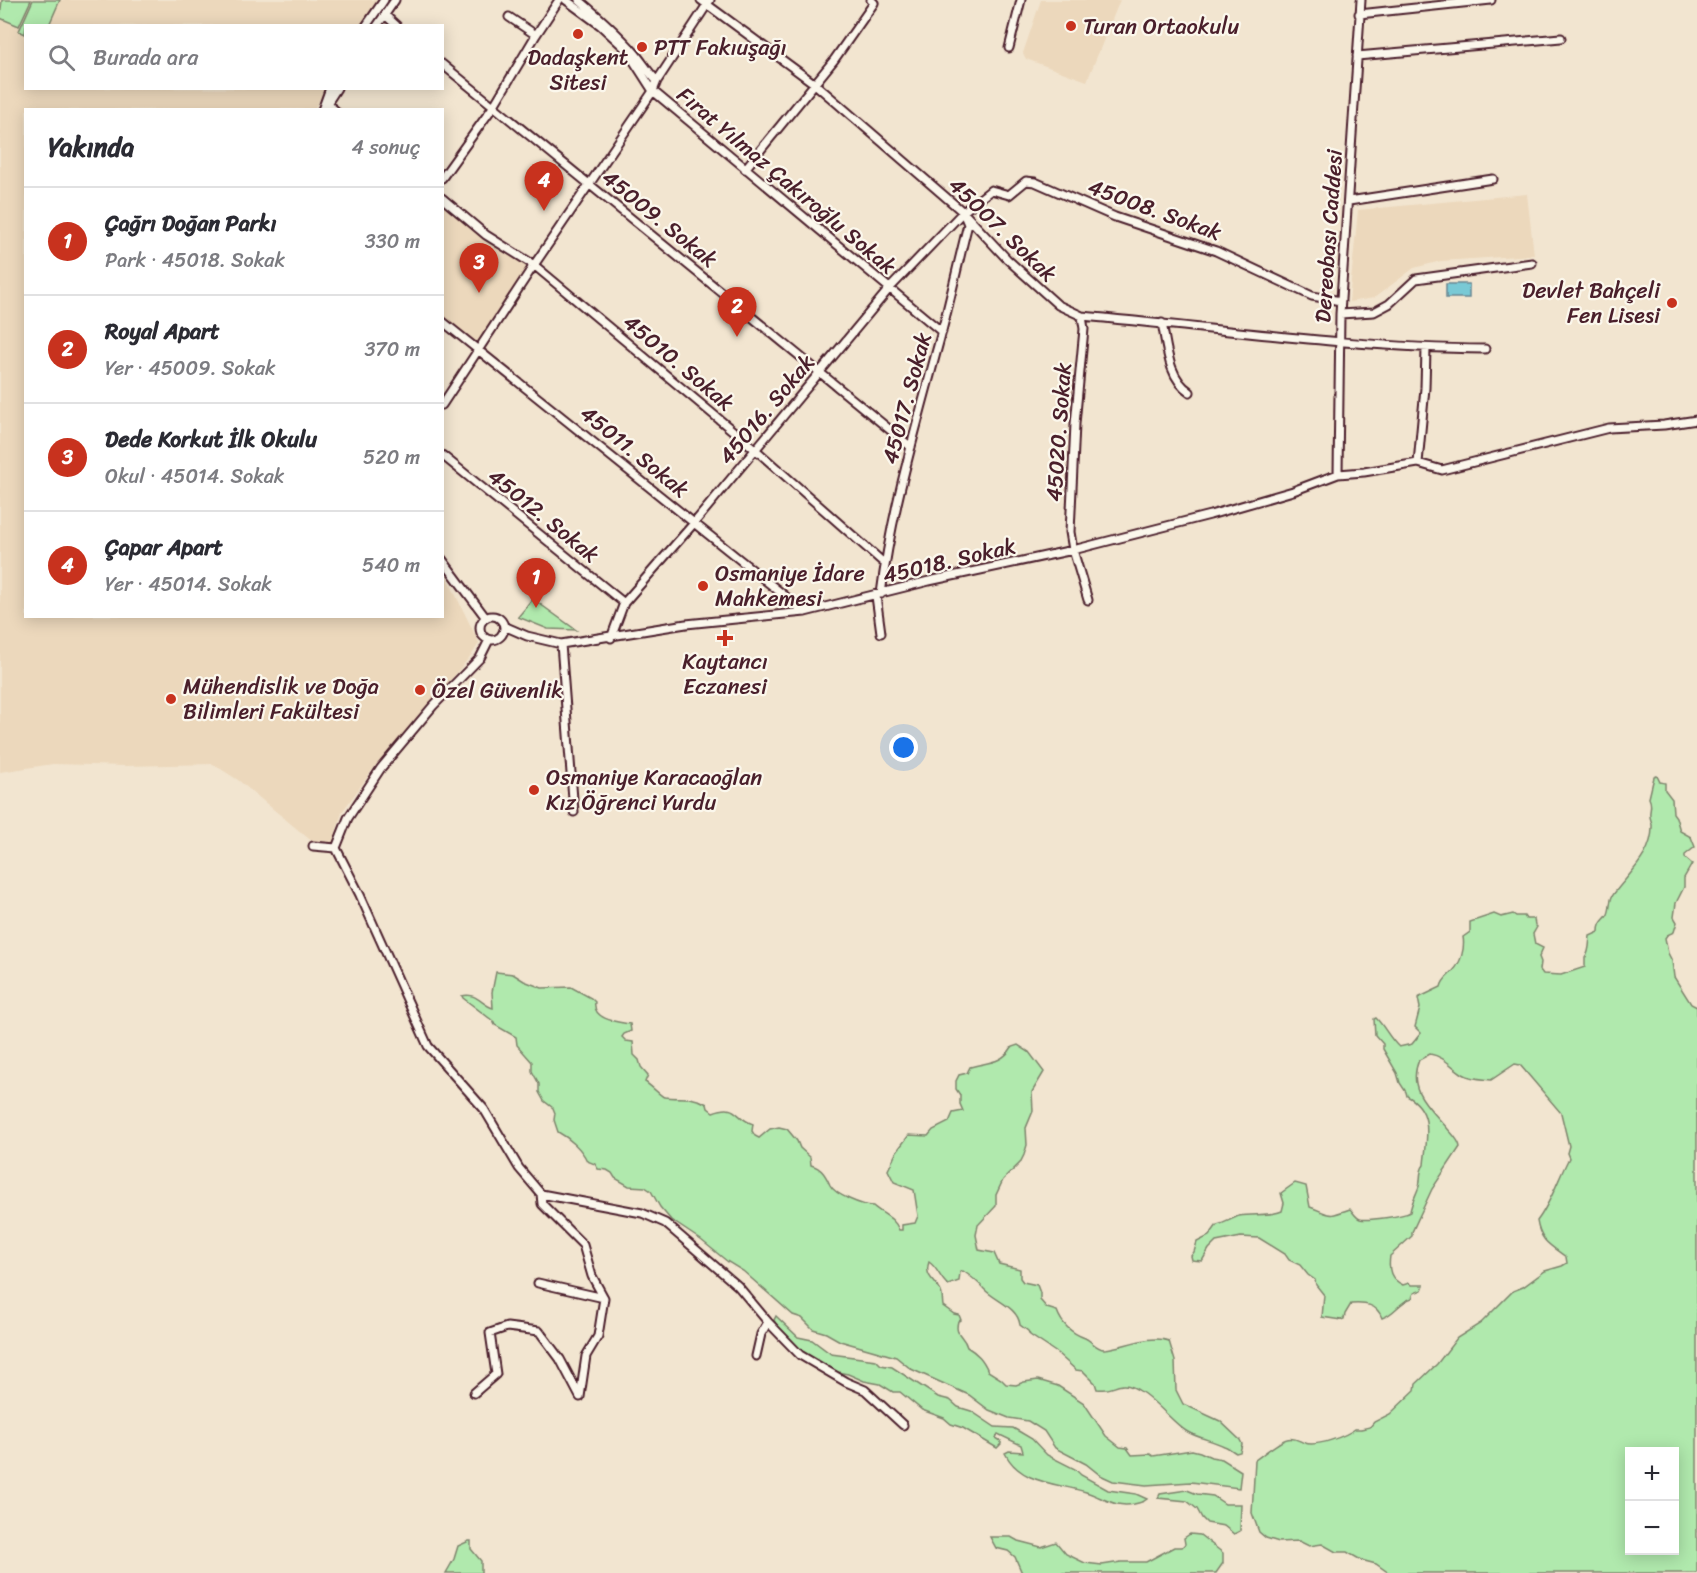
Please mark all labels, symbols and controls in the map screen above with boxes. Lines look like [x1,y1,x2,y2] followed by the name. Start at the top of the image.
[1083,7,1240,46] place label: Turan Ortaokulu
[1064,19,1078,33] marker: Turan Ortaokulu
[24,24,444,90] search box
[571,27,585,41] marker: Dadaşkent Sitesi
[654,28,787,67] place label: PTT Fakıuşağı
[93,38,198,77] text: Burada ara
[528,38,629,102] place label: Dadaşkent Sitesi
[635,40,649,54] marker: PTT Fakıuşağı
[45,41,78,74] icon: search
[668,76,906,285] street label: Fırat Yılmaz Çakıroğlu Sokak
[48,124,134,170] text: Yakında
[351,130,420,165] text: 4 sonuç
[1303,147,1354,324] street label: Dereobası Caddesi
[593,159,727,278] street label: 45009. Sokak
[524,162,564,211] pin: 4
[939,167,1067,292] street label: 45007. Sokak
[1082,167,1228,252] street label: 45008. Sokak
[105,204,277,243] text: Çağrı Doğan Parkı
[63,224,72,259] text: 1
[365,224,420,259] text: 330 m
[105,243,285,278] text: Park · 45018. Sokak
[460,244,498,293] pin: 3
[1522,271,1661,335] place label: Devlet Bahçeli Fen Lisesi
[718,288,756,337] pin: 2
[1665,296,1679,310] marker: Devlet Bahçeli Fen Lisesi
[614,304,744,421] street label: 45010. Sokak
[105,312,220,351] text: Royal Apart
[870,328,943,468] street label: 45017. Sokak
[62,332,73,367] text: 2
[364,332,420,367] text: 370 m
[708,345,825,473] street label: 45016. Sokak
[105,351,276,386] text: Yer · 45009. Sokak
[1034,361,1083,503] street label: 45020. Sokak
[571,395,698,508] street label: 45011. Sokak
[105,420,317,459] text: Dede Korkut İlk Okulu
[62,440,73,475] text: 3
[363,440,420,475] text: 520 m
[479,458,609,573] street label: 45012. Sokak
[105,459,284,494] text: Okul · 45014. Sokak
[879,526,1020,595] street label: 45018. Sokak
[105,528,223,567] text: Çapar Apart
[61,548,74,583] text: 4
[362,548,420,583] text: 540 m
[715,554,865,618] place label: Osmaniye İdare Mahkemesi
[516,558,556,608] pin: 1
[105,567,272,602] text: Yer · 45014. Sokak
[696,579,710,593] marker: Osmaniye İdare Mahkemesi
[718,631,732,645] marker: Kaytancı Eczanesi
[682,642,768,706] place label: Kaytancı Eczanesi
[183,667,379,731] place label: Mühendislik ve Doğa Bilimleri Fakültesi
[432,671,563,710] place label: Özel Güvenlik
[413,683,427,697] marker: Özel Güvenlik
[164,692,178,706] marker: Mühendislik ve Doğa Bilimleri Fakültesi
[889,733,918,762] your location
[546,758,762,822] place label: Osmaniye Karacaoğlan Kız Öğrenci Yurdu
[527,783,541,797] marker: Osmaniye Karacaoğlan Kız Öğrenci Yurdu
[1625,1447,1679,1555] map controls
[1625,1447,1679,1501] button: +
[1625,1501,1679,1555] button: −

